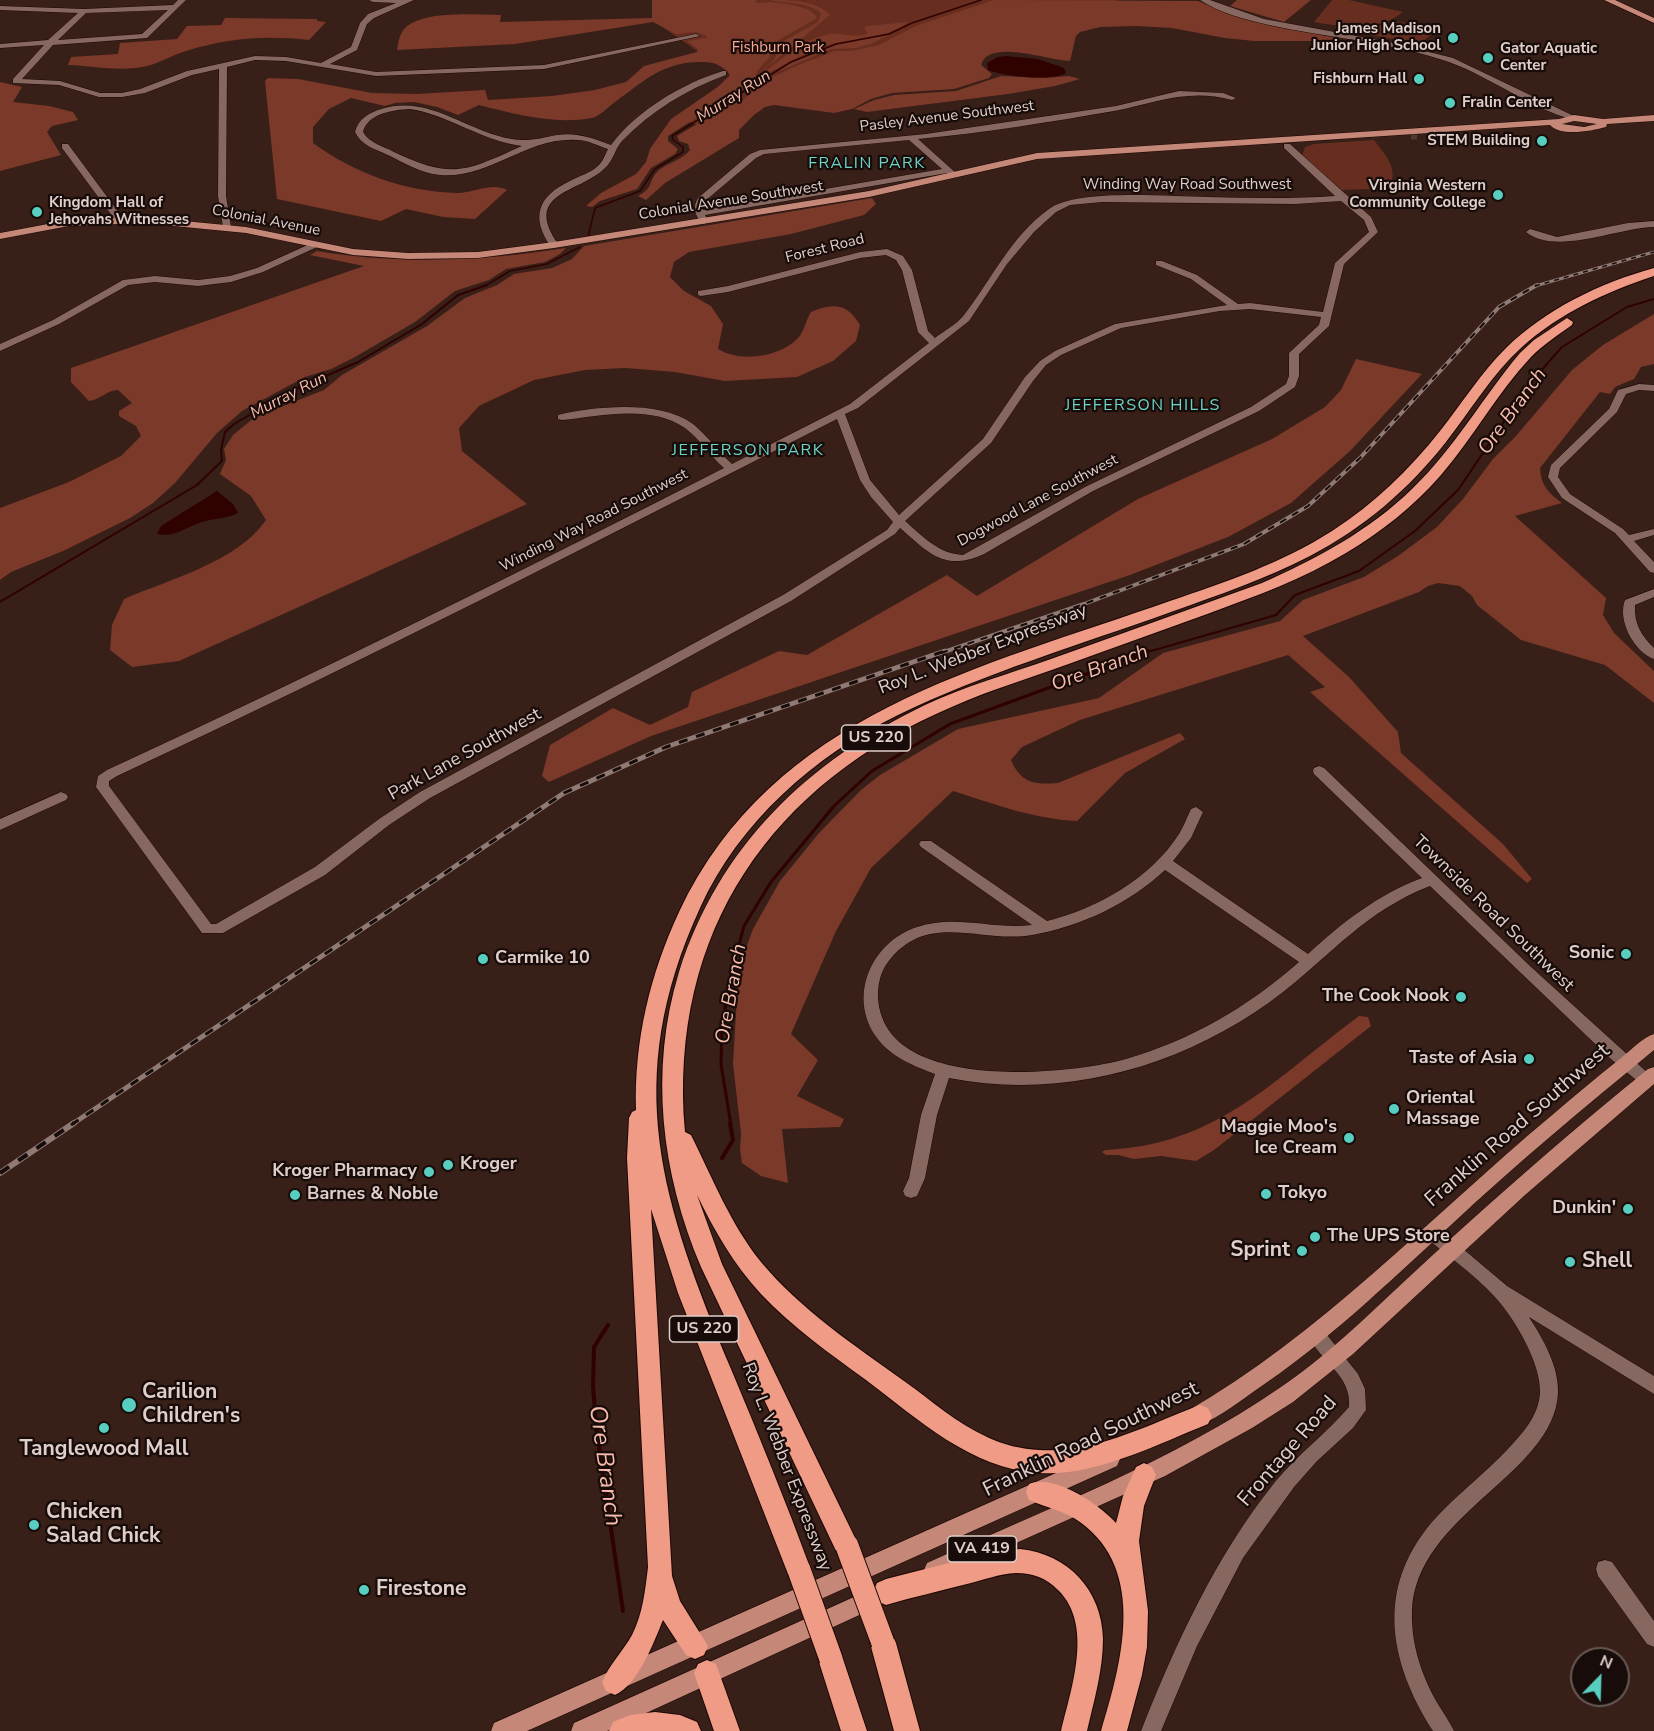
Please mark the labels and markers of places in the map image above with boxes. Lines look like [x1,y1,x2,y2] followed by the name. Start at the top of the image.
[1311,20,1441,55] place label: James Madison Junior High School
[1446,31,1460,45] marker: James Madison Junior High School
[1500,40,1597,75] place label: Gator Aquatic Center
[1481,51,1495,65] marker: Gator Aquatic Center
[1313,70,1407,88] place label: Fishburn Hall
[1412,72,1426,86] marker: Fishburn Hall
[1462,94,1552,112] place label: Fralin Center
[1443,96,1457,110] marker: Fralin Center
[1427,132,1530,150] place label: STEM Building
[1535,134,1549,148] marker: STEM Building
[1349,177,1486,212] place label: Virginia Western Community College
[1491,188,1505,202] marker: Virginia Western Community College
[49,194,189,229] place label: Kingdom Hall of Jehovahs Witnesses
[30,205,44,219] marker: Kingdom Hall of Jehovahs Witnesses
[1569,943,1614,965] place label: Sonic
[1619,947,1633,961] marker: Sonic
[495,948,590,970] place label: Carmike 10
[476,952,490,966] marker: Carmike 10
[1322,986,1449,1008] place label: The Cook Nook
[1454,990,1468,1004] marker: The Cook Nook
[1409,1048,1517,1070] place label: Taste of Asia
[1522,1052,1536,1066] marker: Taste of Asia
[1406,1088,1480,1130] place label: Oriental Massage
[1387,1102,1401,1116] marker: Oriental Massage
[1221,1117,1337,1160] place label: Maggie Moo's Ice Cream
[1342,1131,1356,1145] marker: Maggie Moo's Ice Cream
[460,1154,517,1176] place label: Kroger
[441,1158,455,1172] marker: Kroger
[272,1161,417,1183] place label: Kroger Pharmacy
[422,1165,436,1179] marker: Kroger Pharmacy
[1278,1183,1327,1205] place label: Tokyo
[307,1184,438,1206] place label: Barnes & Noble
[1259,1187,1273,1201] marker: Tokyo
[288,1188,302,1202] marker: Barnes & Noble
[1552,1198,1616,1220] place label: Dunkin'
[1621,1202,1635,1216] marker: Dunkin'
[1327,1226,1450,1248] place label: The UPS Store
[1308,1230,1322,1244] marker: The UPS Store
[1230,1238,1290,1264] place label: Sprint
[1295,1244,1309,1258] marker: Sprint
[1582,1249,1632,1275] place label: Shell
[1563,1255,1577,1269] marker: Shell
[142,1380,240,1430] place label: Carilion Children's
[120,1396,138,1414] marker: Carilion Children's
[97,1421,111,1435] marker: Tanglewood Mall
[20,1437,188,1463] place label: Tanglewood Mall
[46,1500,160,1550] place label: Chicken Salad Chick
[27,1518,41,1532] marker: Chicken Salad Chick
[376,1577,466,1603] place label: Firestone
[357,1583,371,1597] marker: Firestone

